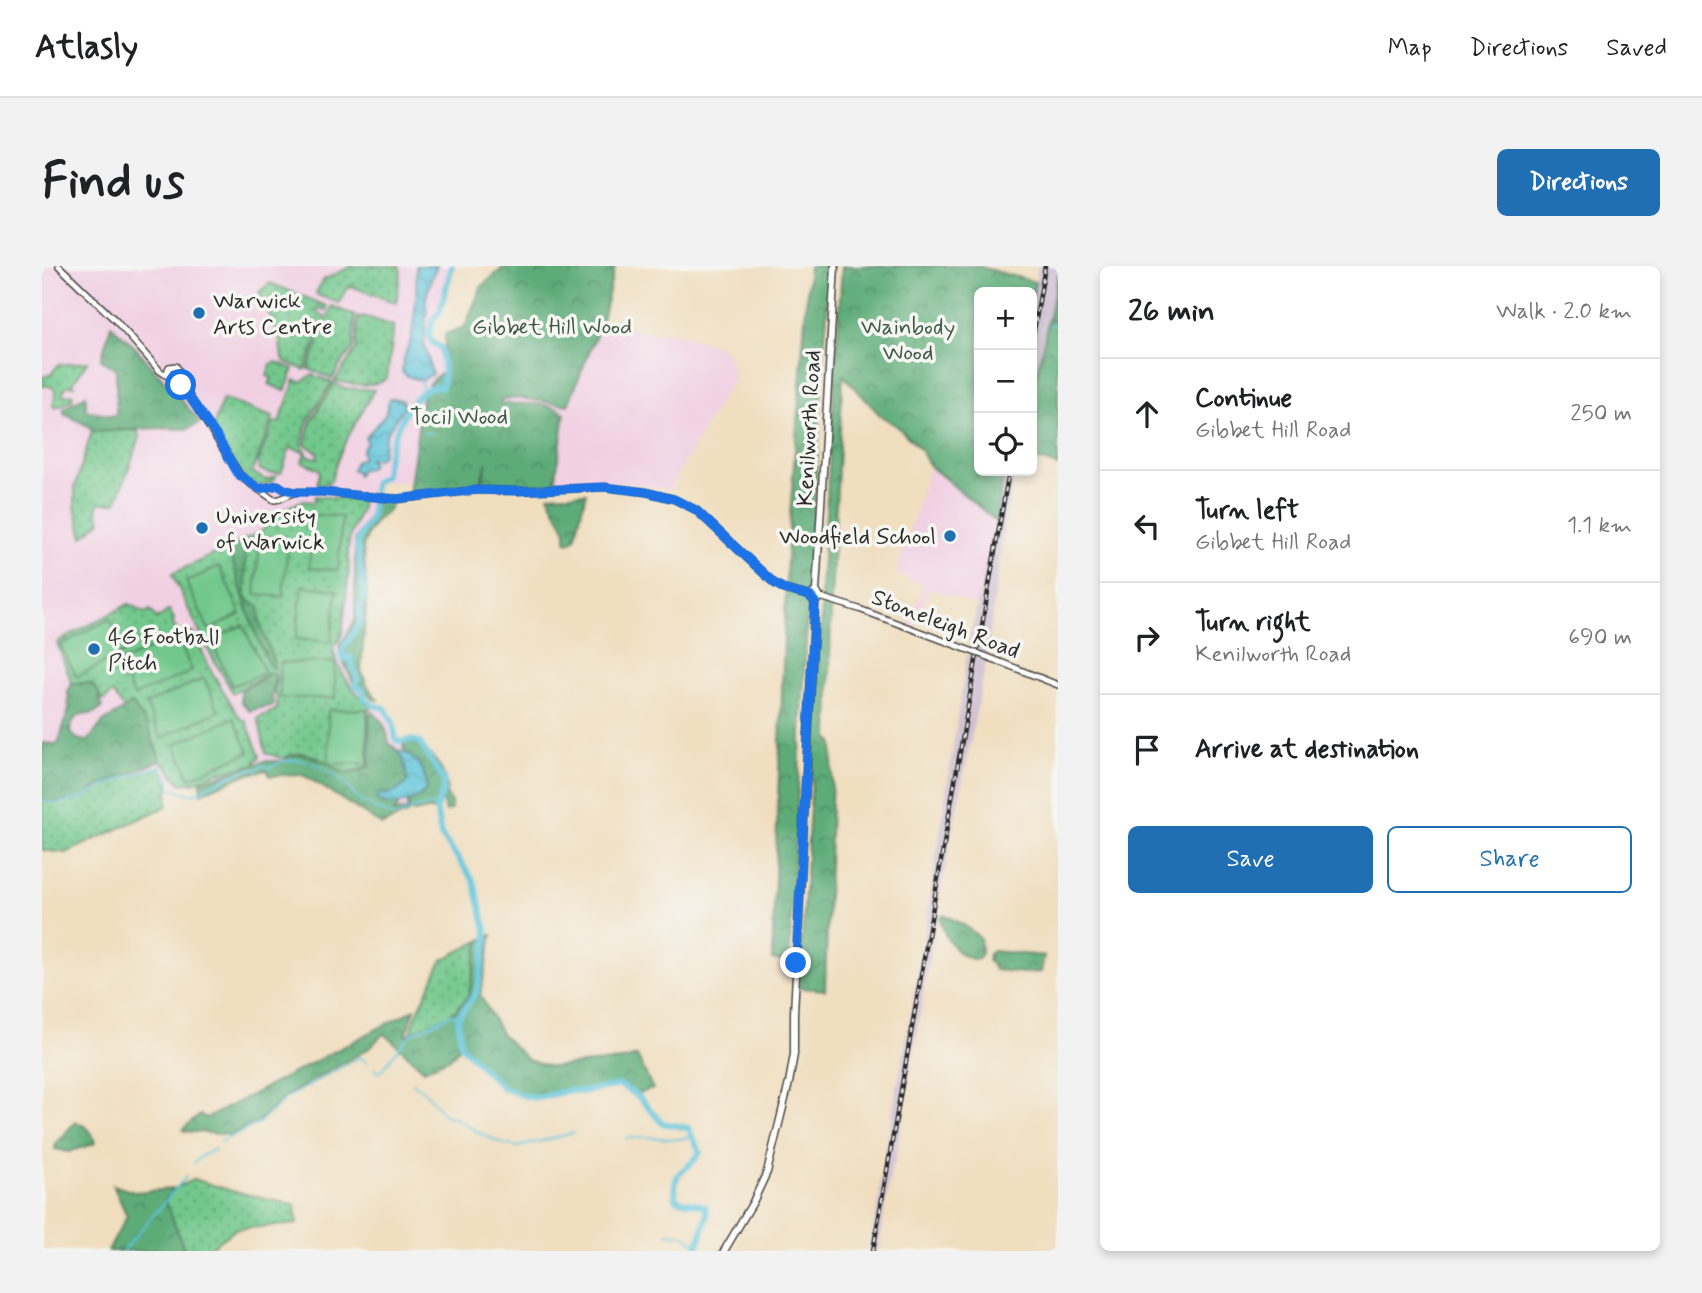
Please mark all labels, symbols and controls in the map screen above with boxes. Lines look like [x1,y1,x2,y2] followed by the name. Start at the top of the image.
[35,26,138,70] text: Atlasly
[1388,33,1432,64] text: Map
[1470,33,1568,64] text: Directions
[1606,33,1667,64] text: Saved
[1497,149,1660,216] button: Directions
[42,150,185,215] text: Find us
[213,287,332,343] place label: Warwick Arts Centre
[974,287,1037,476] map controls
[974,287,1037,350] button: +
[1128,292,1215,331] text: 26 min
[1496,297,1632,327] text: Walk · 2.0 km
[191,305,207,321] marker: Warwick Arts Centre
[472,313,632,343] park label: Gibbet Hill Wood
[861,313,955,369] park label: Wainbody Wood
[791,349,829,507] street label: Kenilworth Road
[974,350,1037,413] button: −
[165,369,196,400] route start
[1195,382,1292,416] text: Continue
[1128,395,1166,433] icon: ahead
[1570,399,1632,429] text: 250 m
[410,403,508,433] park label: Tocil Wood
[974,413,1037,476] button: locate
[1195,416,1351,446] text: Gibbet Hill Road
[1195,494,1299,528] text: Turn left
[216,502,324,558] place label: University of Warwick
[1128,507,1166,545] icon: left
[1567,511,1632,541] text: 1.1 km
[194,520,210,536] marker: University of Warwick
[779,523,936,553] place label: Woodfield School
[942,528,958,544] marker: Woodfield School
[1195,528,1351,558] text: Gibbet Hill Road
[867,583,1024,667] street label: Stoneleigh Road
[1195,606,1311,640] text: Turn right
[1128,619,1166,657] icon: right
[108,623,219,679] place label: 4G Football Pitch
[1568,623,1632,653] text: 690 m
[1195,640,1351,670] text: Kenilworth Road
[86,641,102,657] marker: 4G Football Pitch
[1128,731,1166,769] icon: arrive
[1195,733,1419,767] text: Arrive at destination
[1128,826,1373,893] button: Save
[1387,826,1632,893] button: Share
[780,947,811,978] route end

